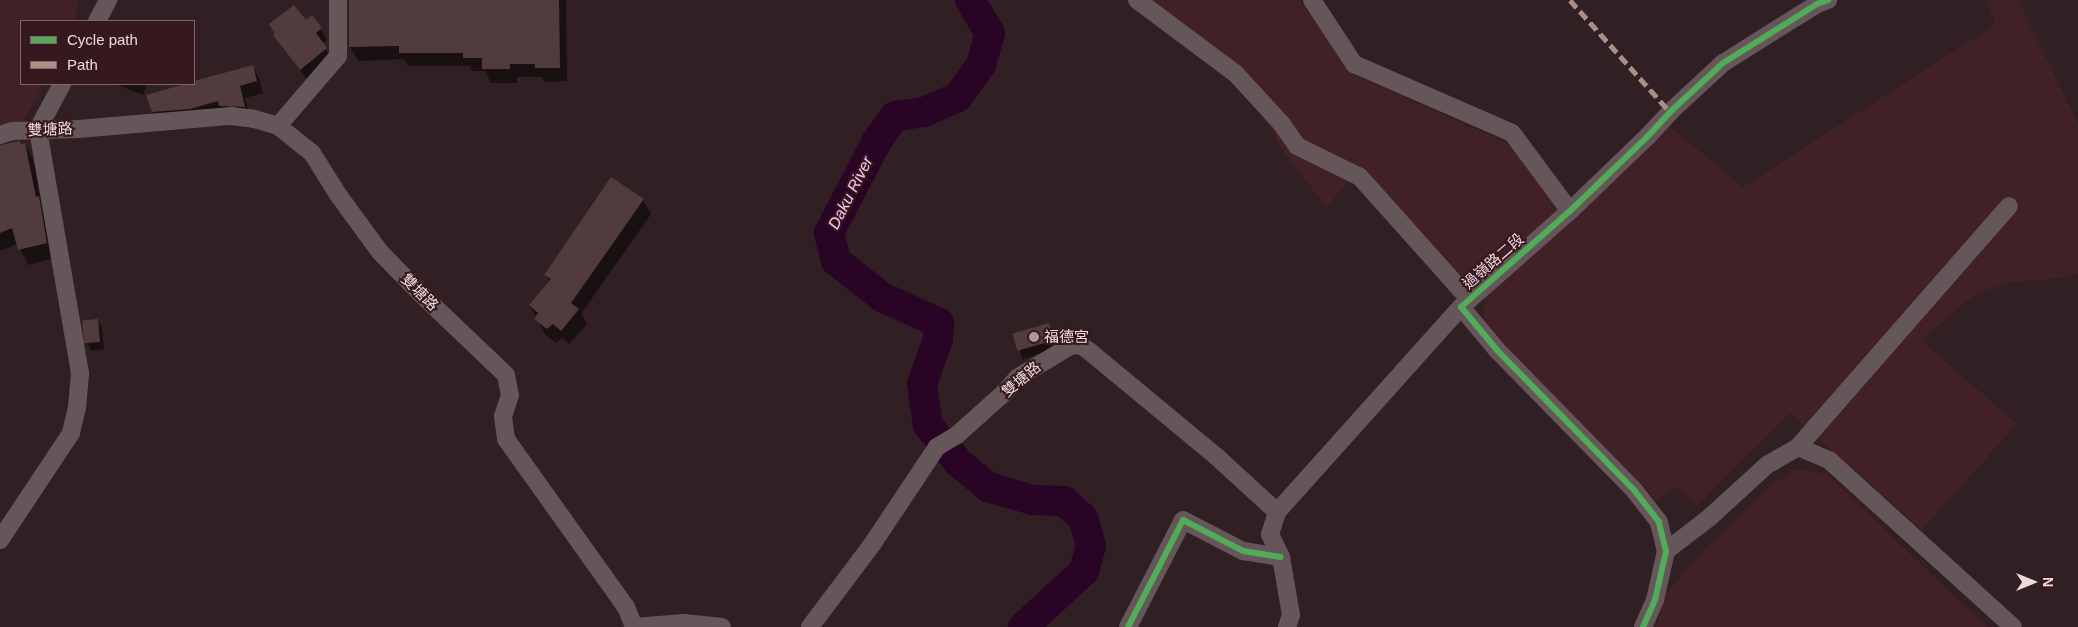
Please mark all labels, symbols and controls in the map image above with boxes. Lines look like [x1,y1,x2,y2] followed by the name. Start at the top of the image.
[20,20,195,85] legend
[67,31,138,48] text: Cycle path
[67,56,98,73] text: Path
[27,119,73,139] street label: 雙塘路
[824,153,878,233] water label: Daku River
[1459,230,1527,292] street label: 過嶺路二段
[398,270,442,314] street label: 雙塘路
[1044,328,1089,346] place label: 福德宮
[1028,331,1040,343] marker: 福德宮
[998,358,1044,400] street label: 雙塘路
[2008,557,2058,607] north arrow
[2040,577,2056,587] text: N

